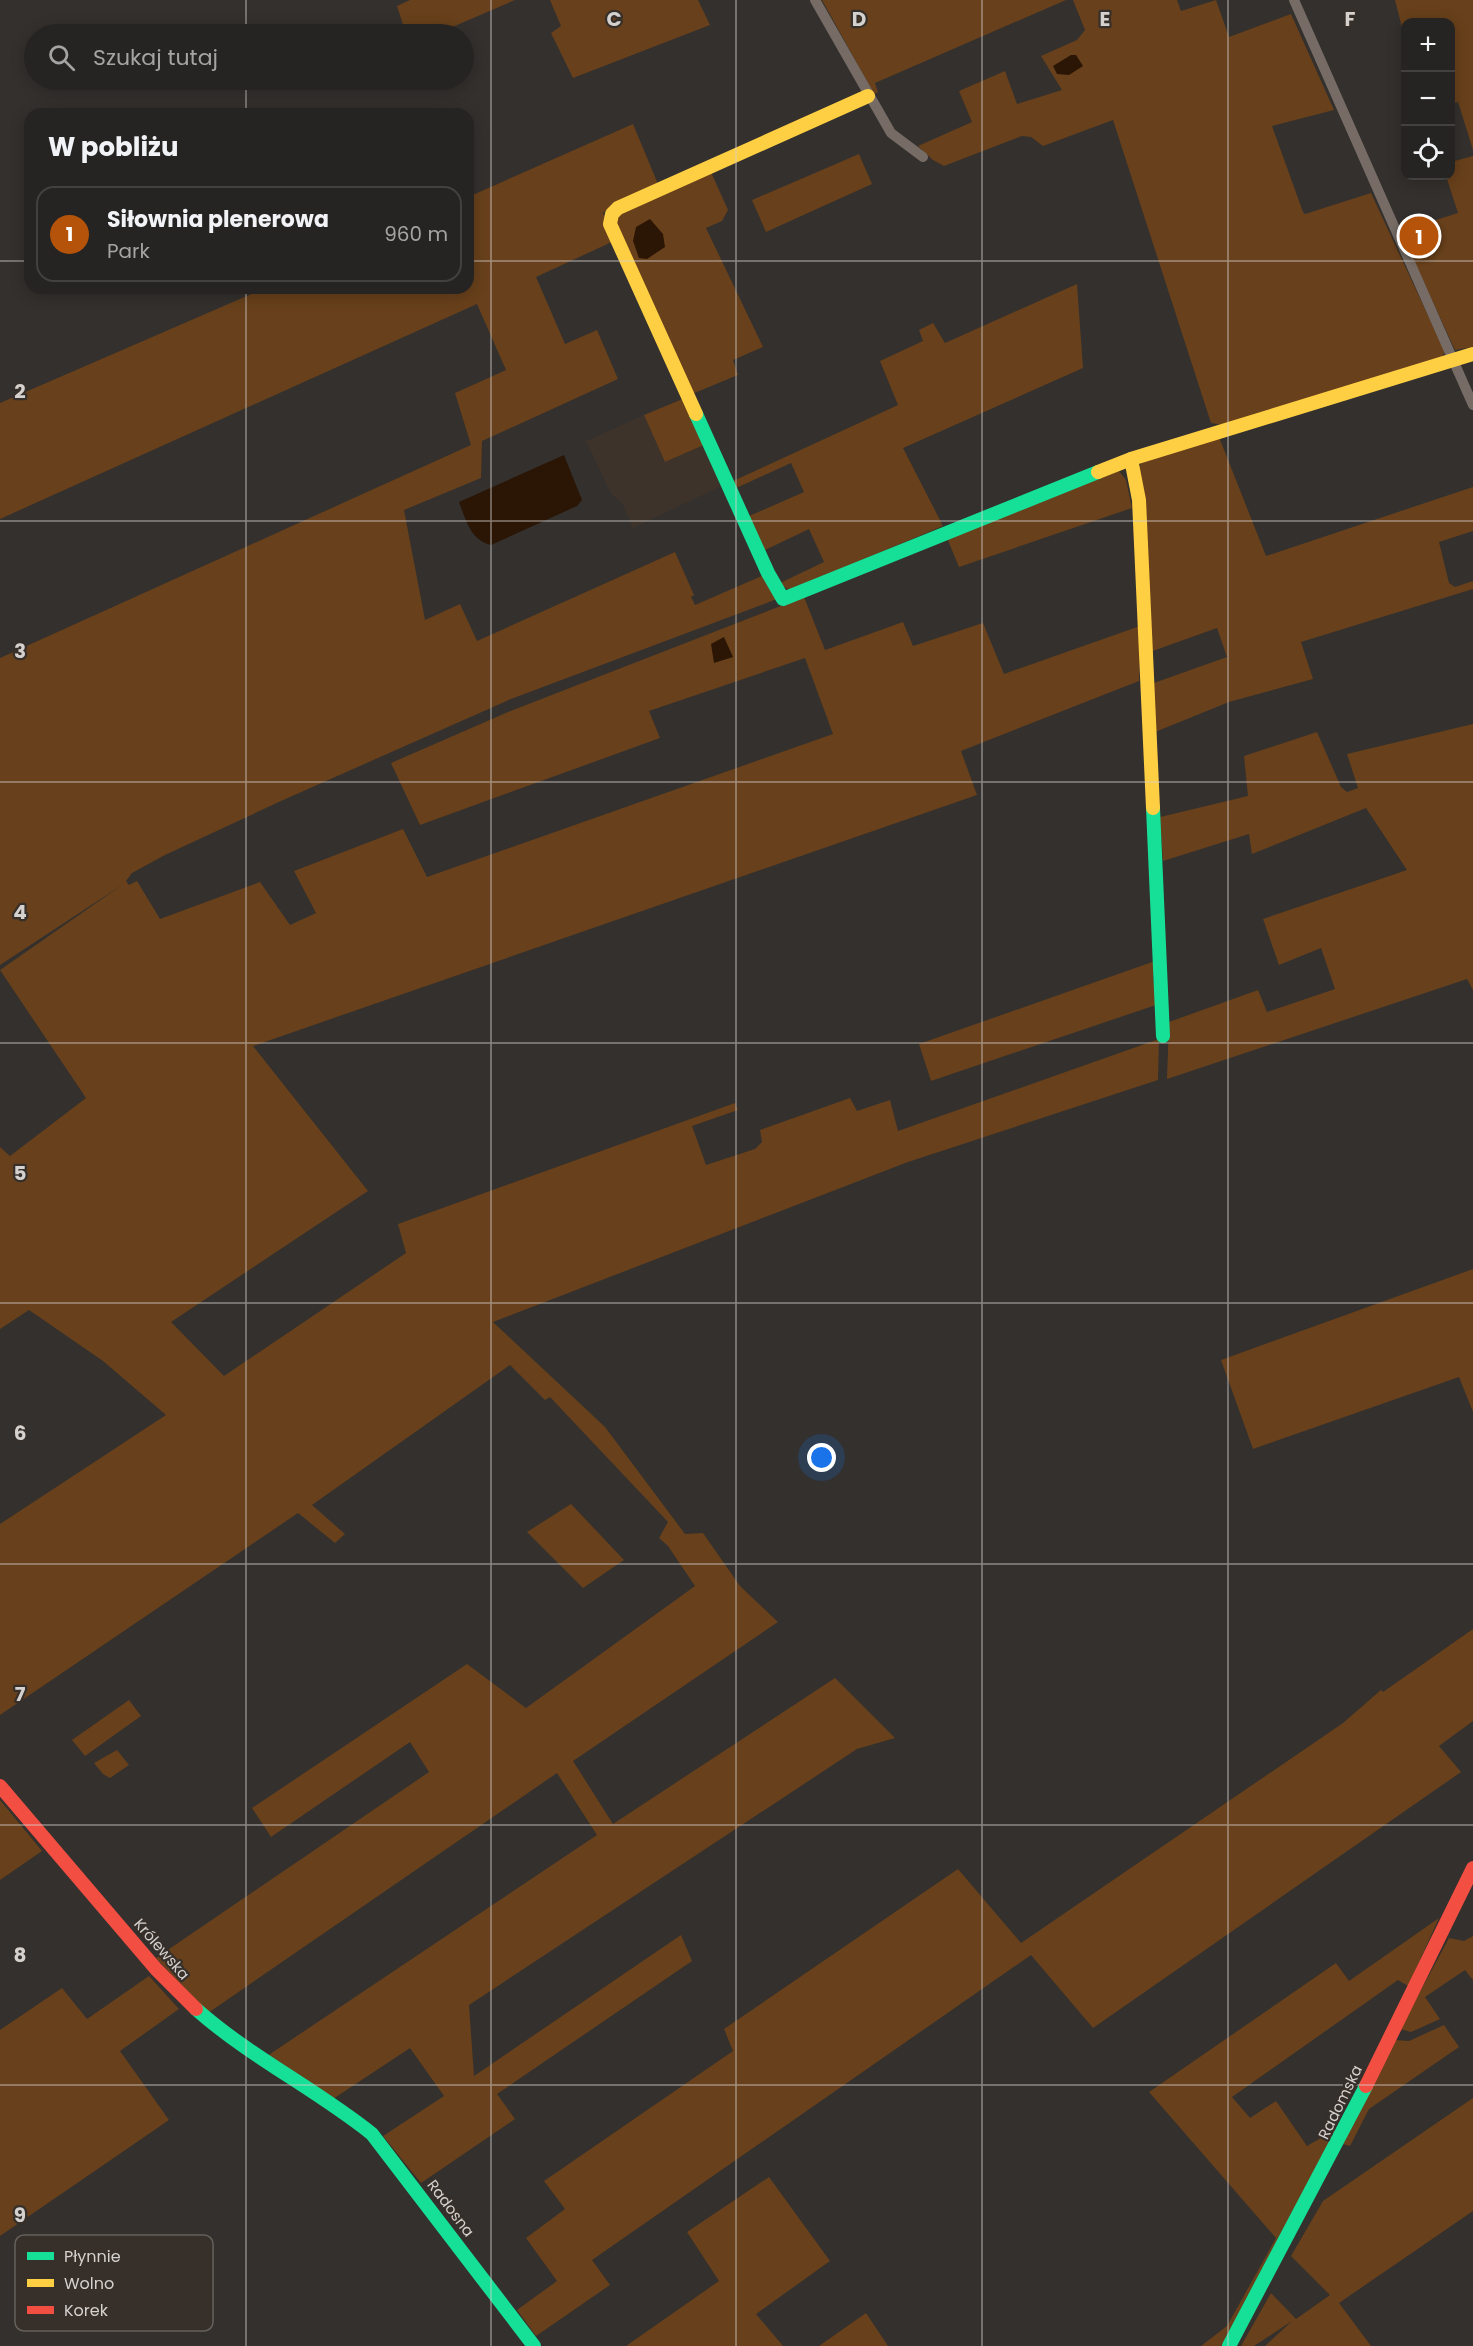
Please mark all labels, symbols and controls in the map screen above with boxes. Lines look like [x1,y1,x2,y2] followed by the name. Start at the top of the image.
[606,5,622,33] text: C
[852,5,866,33] text: D
[1100,5,1110,33] text: E
[1345,5,1356,33] text: F
[1401,18,1455,180] map controls
[1401,18,1455,72] button: +
[24,24,474,90] search box
[45,41,78,74] icon: search
[93,42,218,73] text: Szukaj tutaj
[1401,72,1455,126] button: −
[1401,126,1455,180] button: locate
[48,129,179,165] text: W pobliżu
[107,204,329,235] text: Siłownia plenerowa
[1400,214,1438,258] pin: 1
[66,220,73,248] text: 1
[384,220,448,248] text: 960 m
[107,237,150,265] text: Park
[14,377,26,405] text: 2
[14,637,26,665] text: 3
[13,898,27,926] text: 4
[14,1159,27,1187] text: 5
[14,1419,26,1447] text: 6
[807,1443,836,1472] your location
[15,1680,26,1708] text: 7
[129,1914,195,1984] street label: Królewska
[14,1941,26,1969] text: 8
[1313,2061,1367,2143] street label: Radomska
[423,2175,479,2241] street label: Radosna
[14,2201,26,2229] text: 9
[15,2235,213,2331] legend
[64,2245,121,2268] text: Płynnie
[64,2272,114,2295] text: Wolno
[64,2299,109,2322] text: Korek

